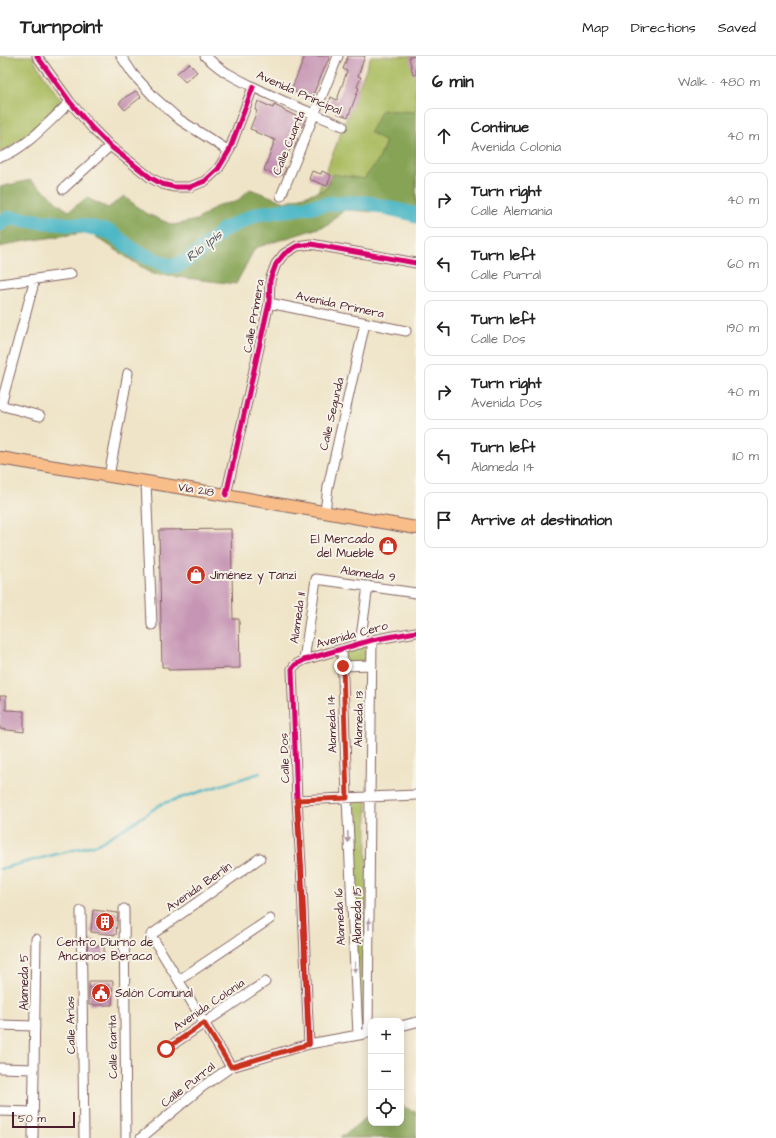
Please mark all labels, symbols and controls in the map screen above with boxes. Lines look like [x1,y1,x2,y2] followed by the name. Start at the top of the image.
[20,14,103,41] text: Turnpoint
[582,18,609,38] text: Map
[631,18,696,38] text: Directions
[718,18,756,38] text: Saved
[254,67,344,119] street label: Avenida Principal
[432,70,474,94] text: 6 min
[678,73,760,91] text: Walk · 480 m
[268,108,310,178] street label: Calle Cuarta
[471,117,529,138] text: Continue
[433,125,455,147] icon: ahead
[727,127,759,145] text: 40 m
[471,138,561,156] text: Avenida Colonia
[471,181,542,202] text: Turn right
[433,189,455,211] icon: right
[727,191,759,209] text: 40 m
[471,202,552,220] text: Calle Alemania
[182,225,227,266] water label: Río Ipís
[471,245,535,266] text: Turn left
[433,253,455,275] icon: left
[727,255,759,273] text: 60 m
[471,266,541,284] text: Calle Purral
[239,278,269,354] street label: Calle Primera
[294,287,386,323] street label: Avenida Primera
[471,309,535,330] text: Turn left
[433,317,455,339] icon: left
[726,319,759,337] text: 190 m
[471,330,525,348] text: Calle Dos
[471,373,542,394] text: Turn right
[315,376,350,452] street label: Calle Segunda
[433,381,455,403] icon: right
[727,383,759,401] text: 40 m
[471,394,542,412] text: Avenida Dos
[471,437,535,458] text: Turn left
[433,445,455,467] icon: left
[732,447,759,465] text: 110 m
[471,458,534,476] text: Alameda 14
[177,479,216,501] street label: Vía 218
[433,509,455,531] icon: arrive
[471,510,612,531] text: Arrive at destination
[311,531,375,562] place label: El Mercado del Mueble
[377,535,399,557] shop icon: El Mercado del Mueble
[339,562,397,586] street label: Alameda 9
[185,564,207,586] shop icon: Jiménez y Tanzi
[210,567,296,585] place label: Jiménez y Tanzi
[286,591,310,645] street label: Alameda 11
[314,617,390,653] street label: Avenida Cero
[334,657,352,675] route end
[350,691,368,747] street label: Alameda 13
[322,695,342,753] street label: Alameda 14
[276,733,294,783] street label: Calle Dos
[345,831,352,843] one-way arrow
[163,858,235,916] street label: Avenida Berlín
[349,885,366,944] street label: Alameda 15
[330,887,350,946] street label: Alameda 16
[94,911,116,933] building icon: Centro Diurno de Ancianos Beraca
[366,917,372,930] one-way arrow
[57,934,154,965] place label: Centro Diurno de Ancianos Beraca
[16,953,33,1011] street label: Alameda 5
[351,961,358,973] one-way arrow
[170,975,248,1035] street label: Avenida Colonia
[90,982,112,1004] public building icon: Salón Comunal
[115,985,193,1002] place label: Salón Comunal
[62,996,80,1054] street label: Calle Arias
[104,1015,122,1079] street label: Calle Garita
[368,1018,404,1126] map controls
[368,1018,404,1054] button: +
[157,1040,175,1058] route start
[368,1054,404,1090] button: −
[157,1058,219,1112] street label: Calle Purral
[368,1090,404,1126] button: locate
[12,1110,75,1129] scale bar
[18,1111,46,1126] text: 50 m

